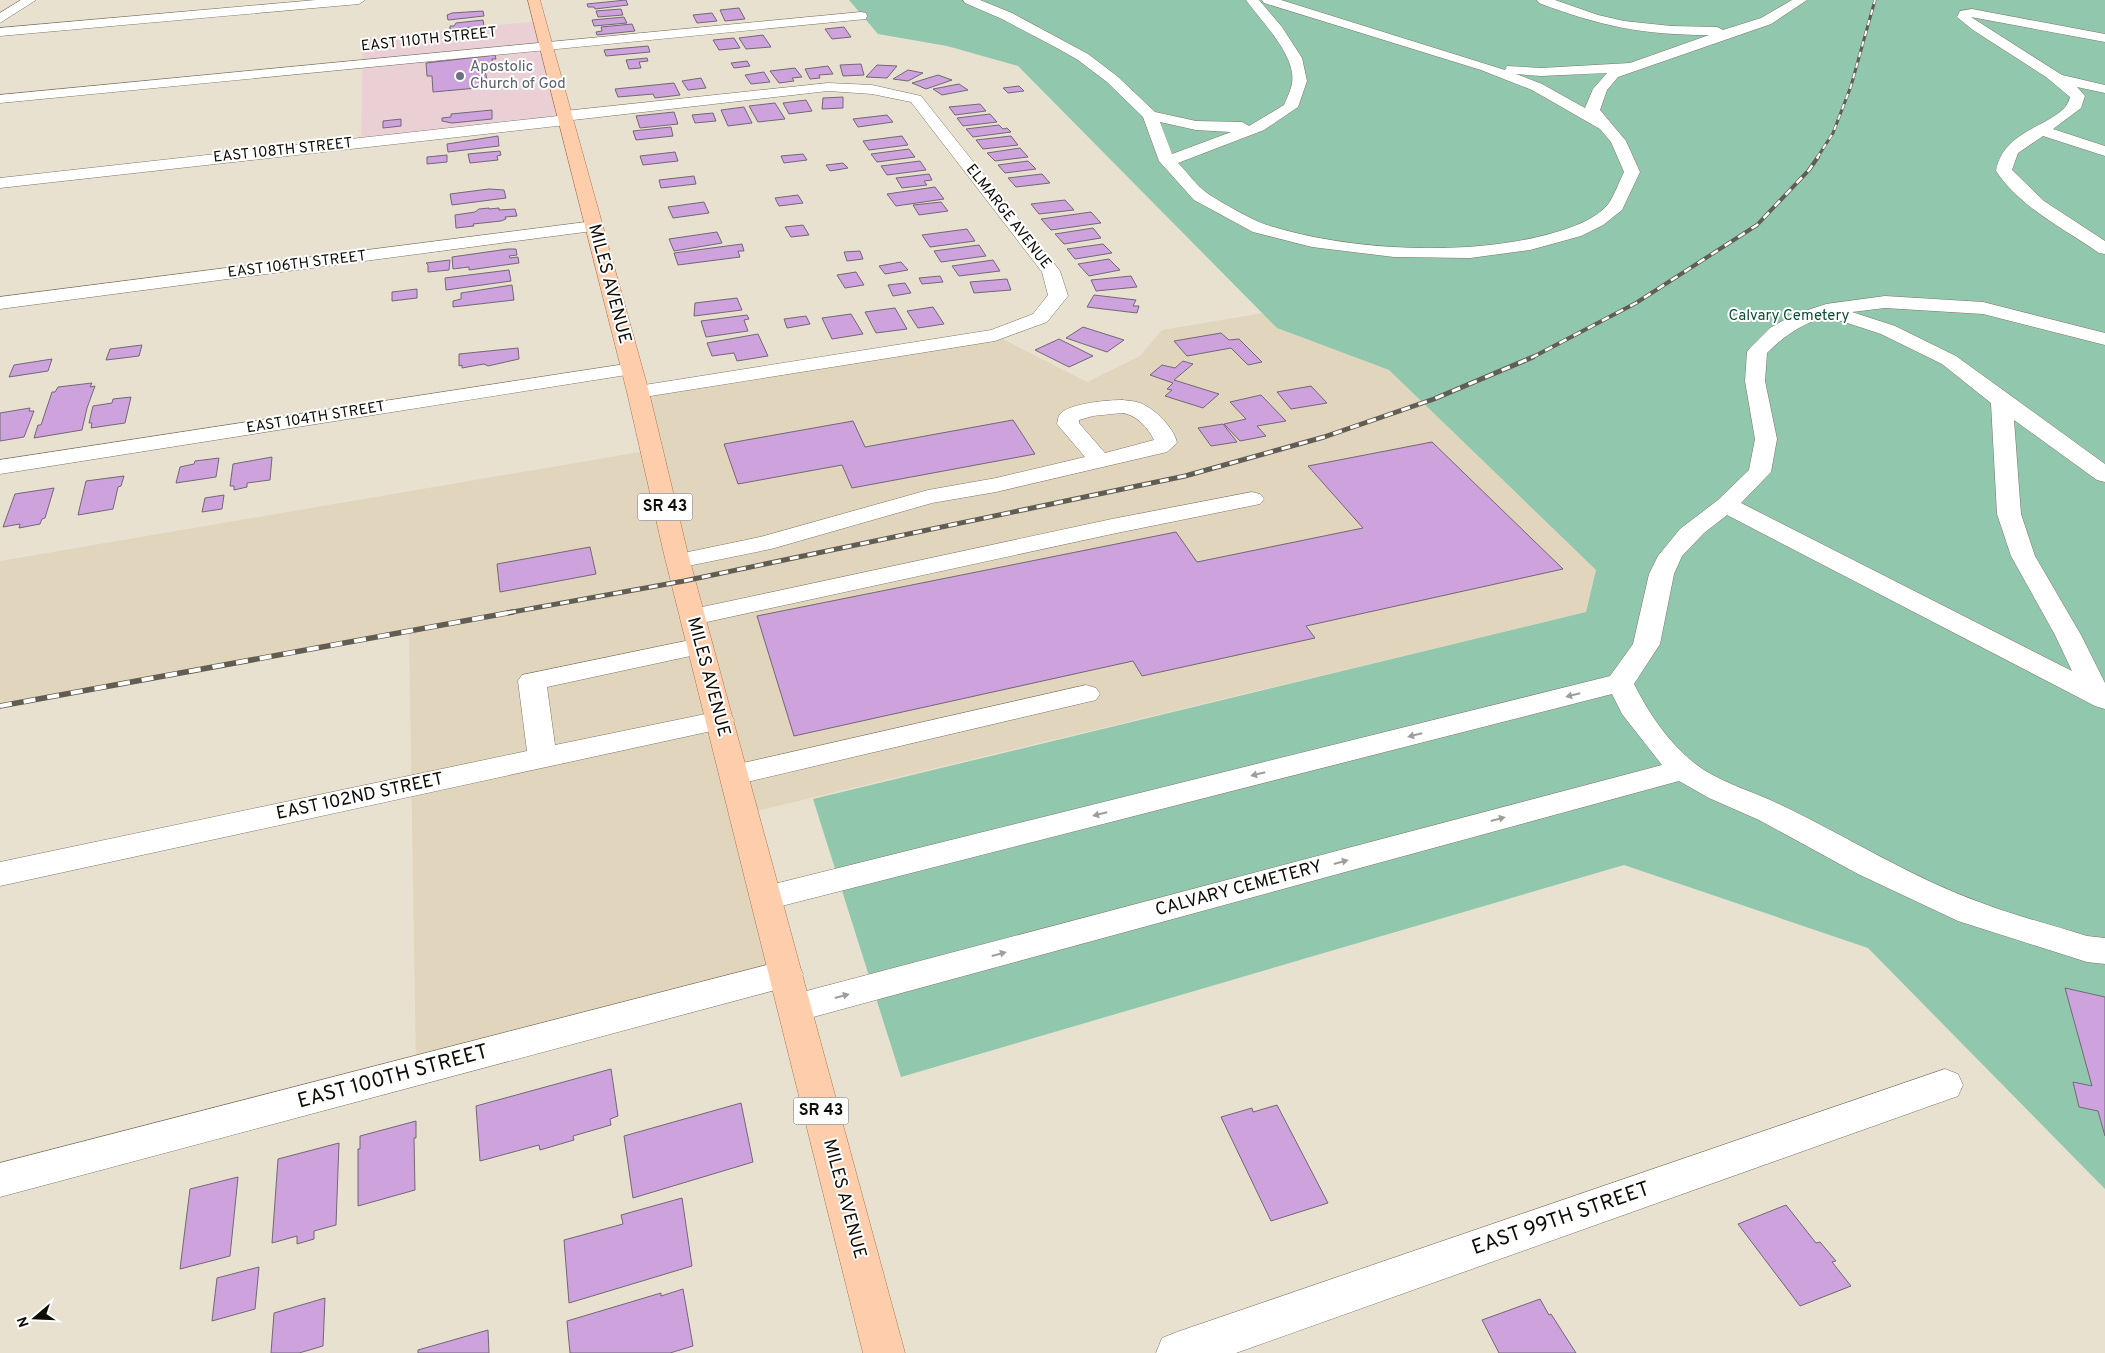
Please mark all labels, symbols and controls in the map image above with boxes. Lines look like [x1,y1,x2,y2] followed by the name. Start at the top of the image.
[360,23,498,57] street label: EAST 110TH STREET
[470,58,566,94] place label: Apostolic Church of God
[454,70,466,82] marker: Apostolic Church of God
[212,134,354,168] street label: EAST 108TH STREET
[961,161,1055,273] street label: ELMARGE AVENUE
[582,222,636,346] street label: MILES AVENUE
[227,247,367,283] street label: EAST 106TH STREET
[1729,307,1850,326] park label: Calvary Cemetery
[245,398,387,438] street label: EAST 104TH STREET
[638,494,692,520] road number: SR 43
[681,615,735,739] street label: MILES AVENUE
[1565,691,1580,699] one-way arrow
[1408,731,1423,739] one-way arrow
[274,768,446,826] street label: EAST 102ND STREET
[1250,770,1265,778] one-way arrow
[1093,810,1108,818] one-way arrow
[1491,815,1506,823] one-way arrow
[1153,856,1325,922] street label: CALVARY CEMETERY
[1334,857,1349,865] one-way arrow
[991,949,1006,957] one-way arrow
[834,991,849,999] one-way arrow
[295,1039,491,1115] street label: EAST 100TH STREET
[794,1098,848,1124] road number: SR 43
[817,1137,871,1261] street label: MILES AVENUE
[1468,1176,1654,1262] street label: EAST 99TH STREET
[10,1293,60,1343] north arrow
[14,1314,34,1329] text: N

